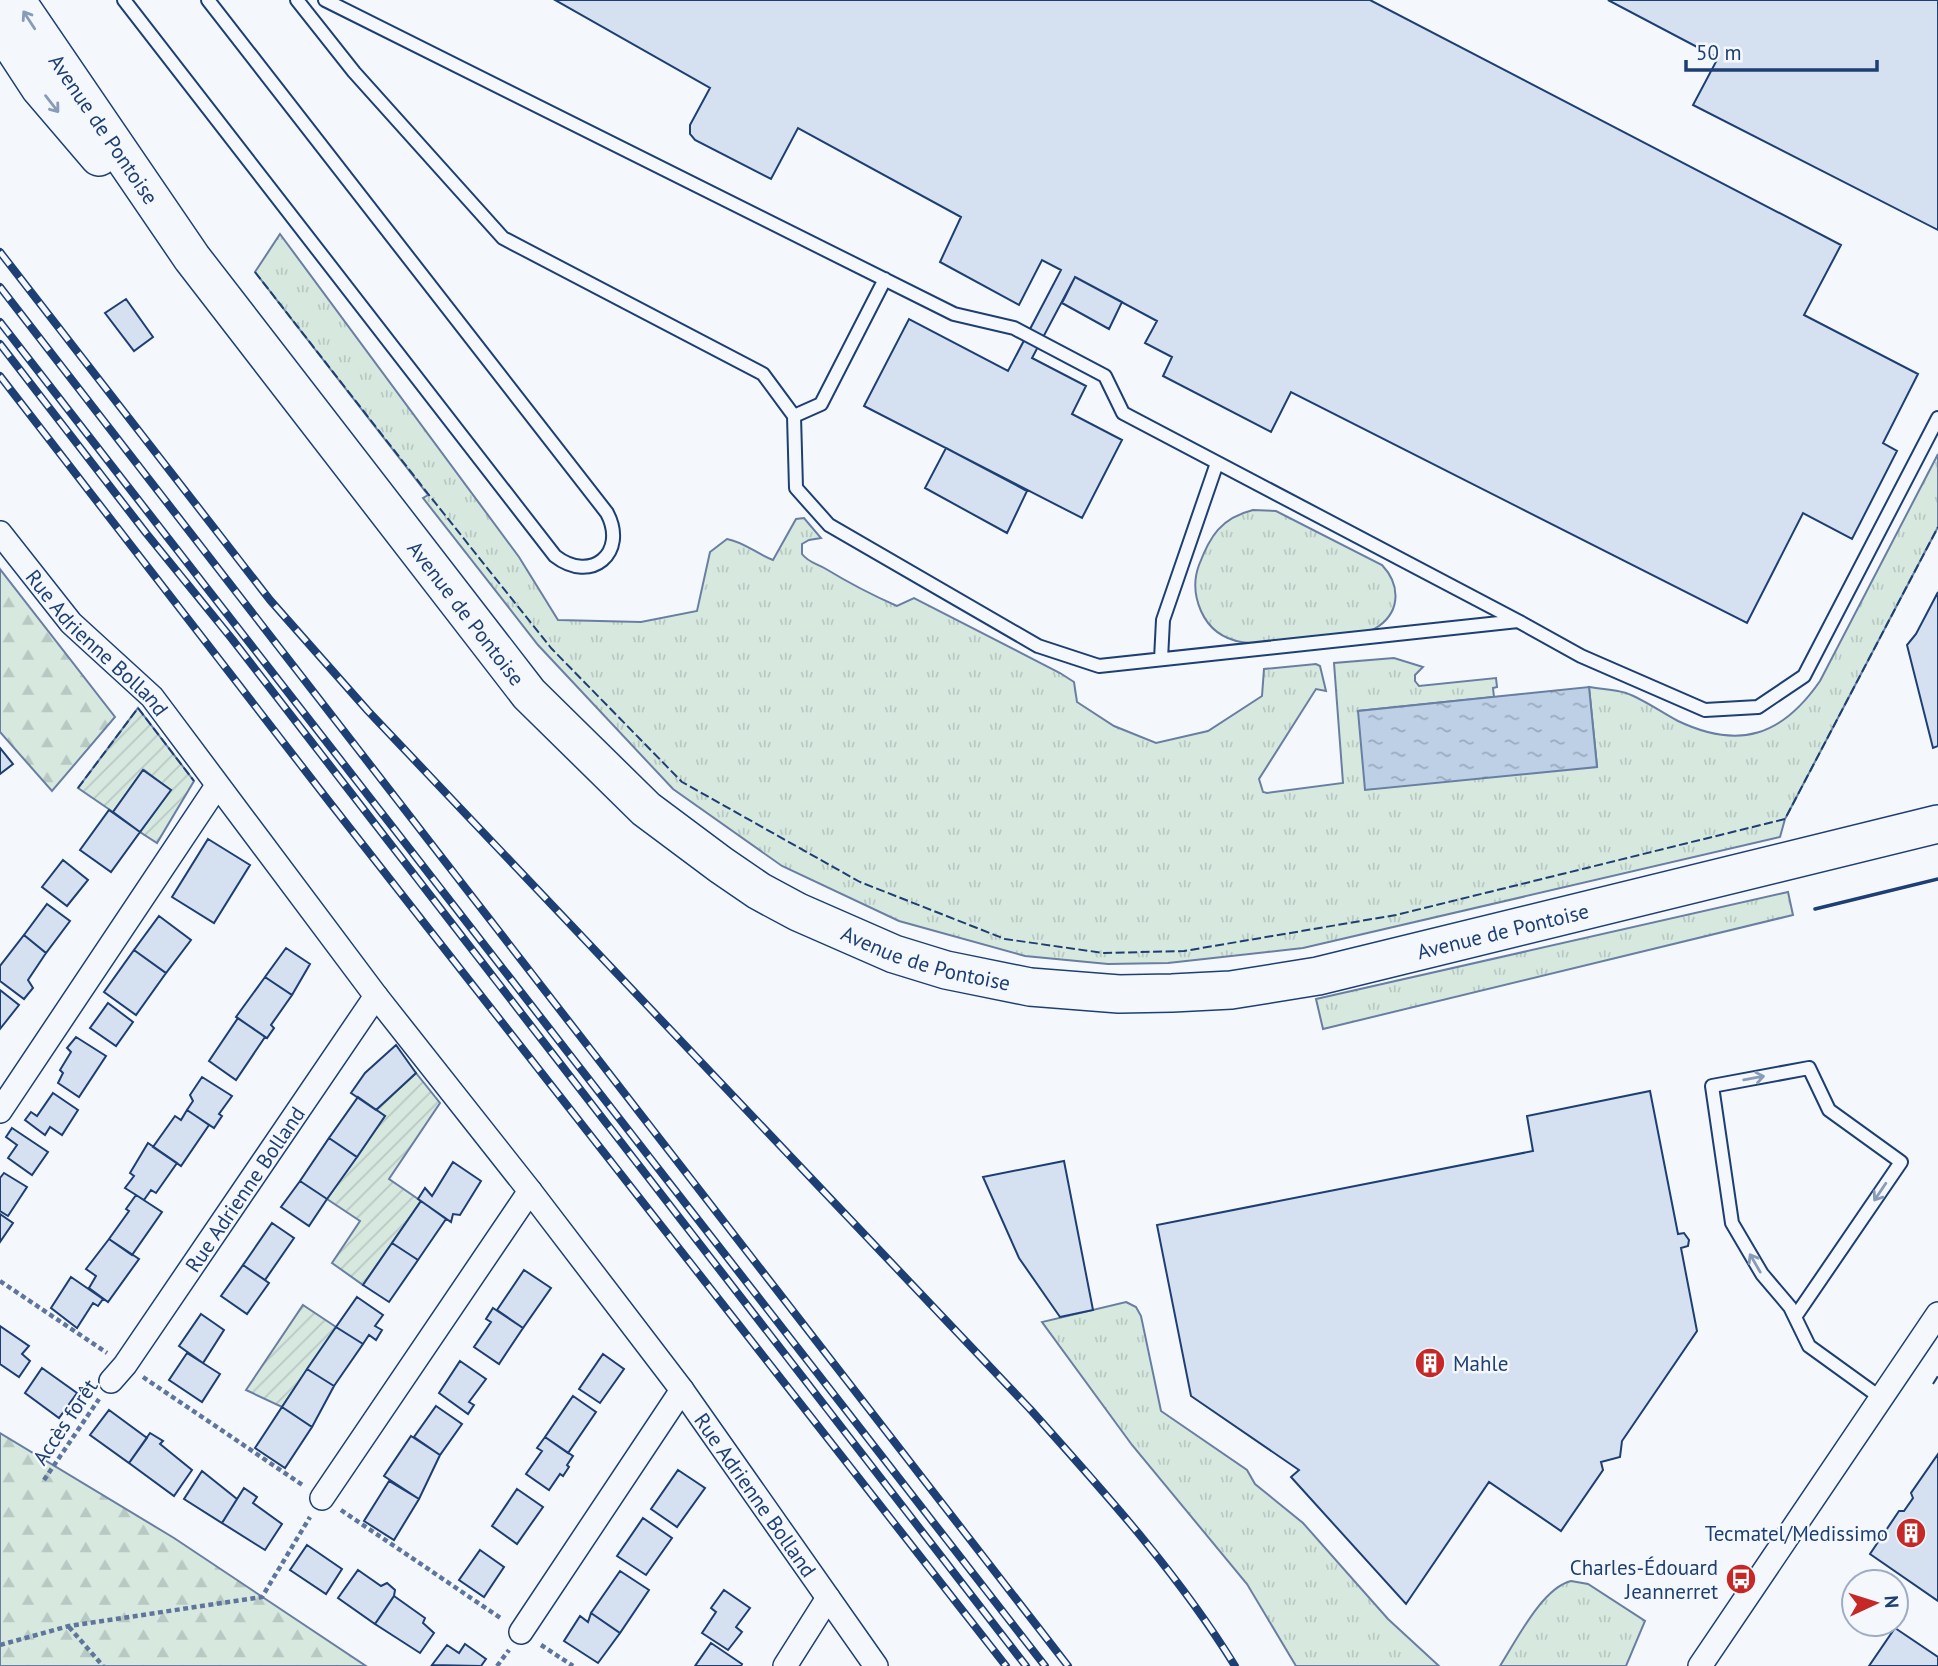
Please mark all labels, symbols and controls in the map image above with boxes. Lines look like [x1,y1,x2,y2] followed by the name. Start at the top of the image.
[22,11,36,30] one-way arrow
[1686,28,1877,72] scale bar
[1696,39,1742,66] text: 50 m
[43,49,165,209] street label: Avenue de Pontoise
[45,94,60,112] one-way arrow
[402,535,531,691] street label: Avenue de Pontoise
[20,564,175,721] street label: Rue Adrienne Bolland
[1414,897,1591,965] street label: Avenue de Pontoise
[837,919,1013,996] street label: Avenue de Pontoise
[1742,1071,1765,1084] one-way arrow
[179,1101,311,1277] street label: Rue Adrienne Bolland
[1873,1182,1887,1201] one-way arrow
[1748,1253,1762,1273] one-way arrow
[1413,1346,1447,1380] building icon: Mahle
[1453,1350,1508,1377] place label: Mahle
[26,1374,104,1470] street label: Accès forêt
[689,1407,823,1582] street label: Rue Adrienne Bolland
[1894,1516,1928,1550] building icon: Tecmatel/Medissimo
[1705,1520,1888,1547] place label: Tecmatel/Medissimo
[1570,1554,1718,1605] place label: Charles-Édouard Jeannerret
[1724,1562,1758,1596] bus stop icon: Charles-Édouard Jeannerret
[1840,1568,1910,1638] north arrow
[1880,1595,1904,1609] text: N

